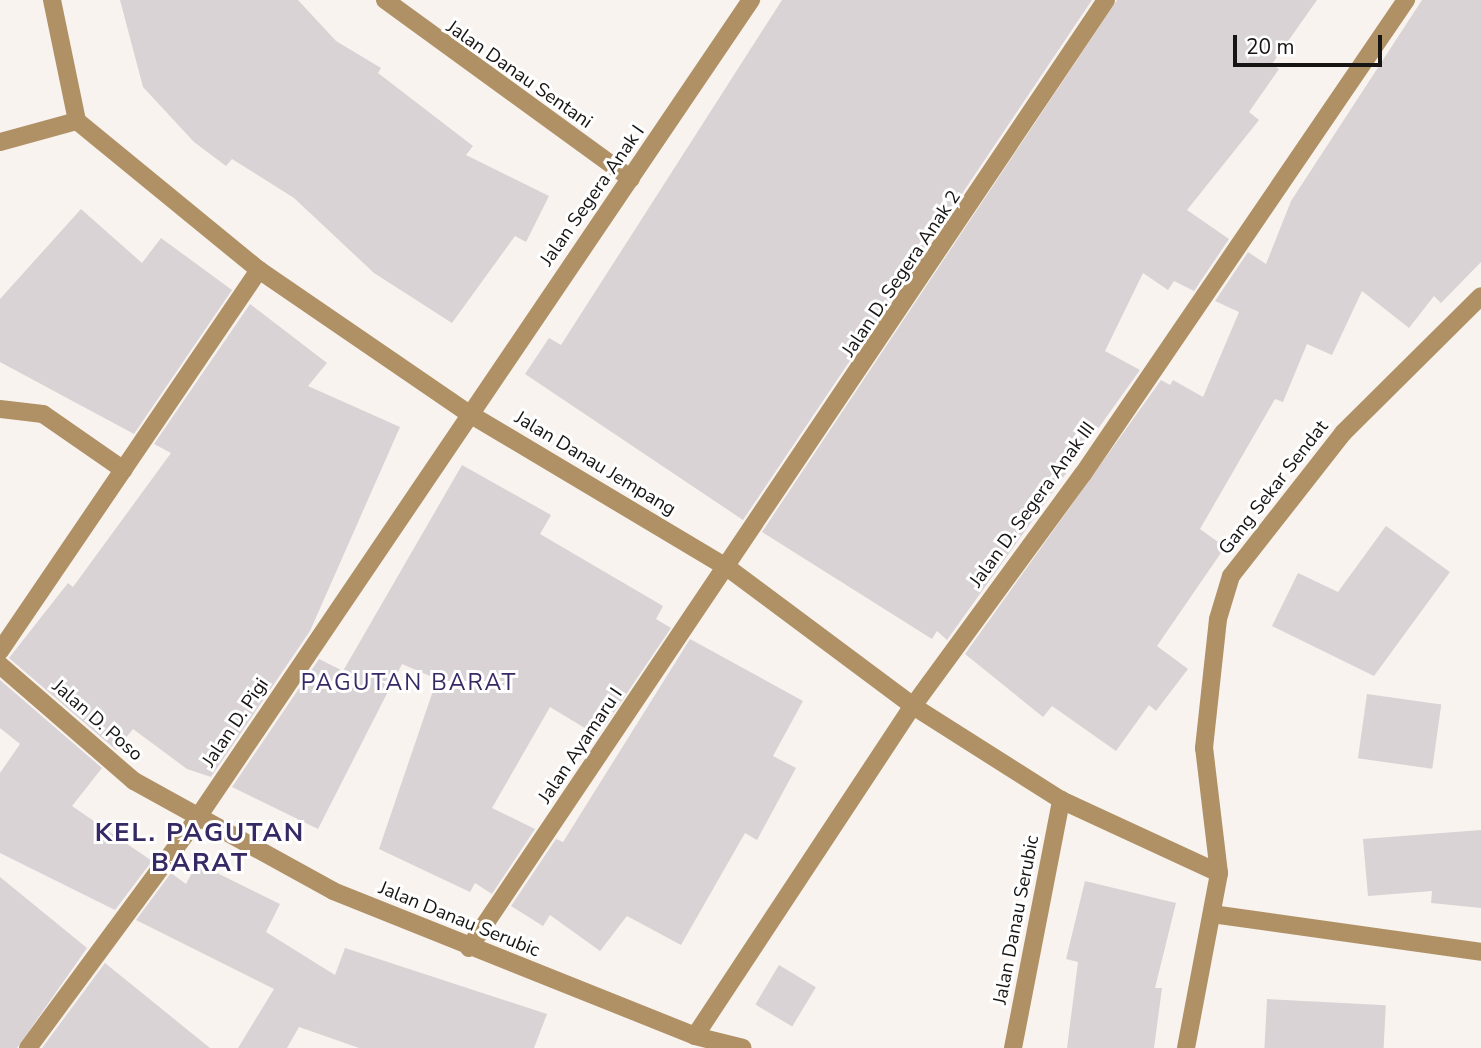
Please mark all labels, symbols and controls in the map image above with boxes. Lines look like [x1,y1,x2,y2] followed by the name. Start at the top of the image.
[442,16,596,134] street label: Jalan Danau Sentani
[1236,21,1385,65] scale bar
[1246,33,1295,61] text: 20 m
[536,121,650,271] street label: Jalan Segera Anak I
[838,187,966,361] street label: Jalan D. Segera Anak 2
[510,407,680,521] street label: Jalan Danau Jempang
[1215,416,1333,560] street label: Gang Sekar Sendat
[965,418,1101,592] street label: Jalan D. Segera Anak III
[302,669,516,697] district label: PAGUTAN BARAT
[198,674,274,772] street label: Jalan D. Pigi
[47,676,147,766] street label: Jalan D. Poso
[534,684,628,808] street label: Jalan Ayamaru I
[96,817,304,878] district label: KEL. PAGUTAN BARAT
[989,834,1045,1006] street label: Jalan Danau Serubic
[375,877,543,963] street label: Jalan Danau Serubic

